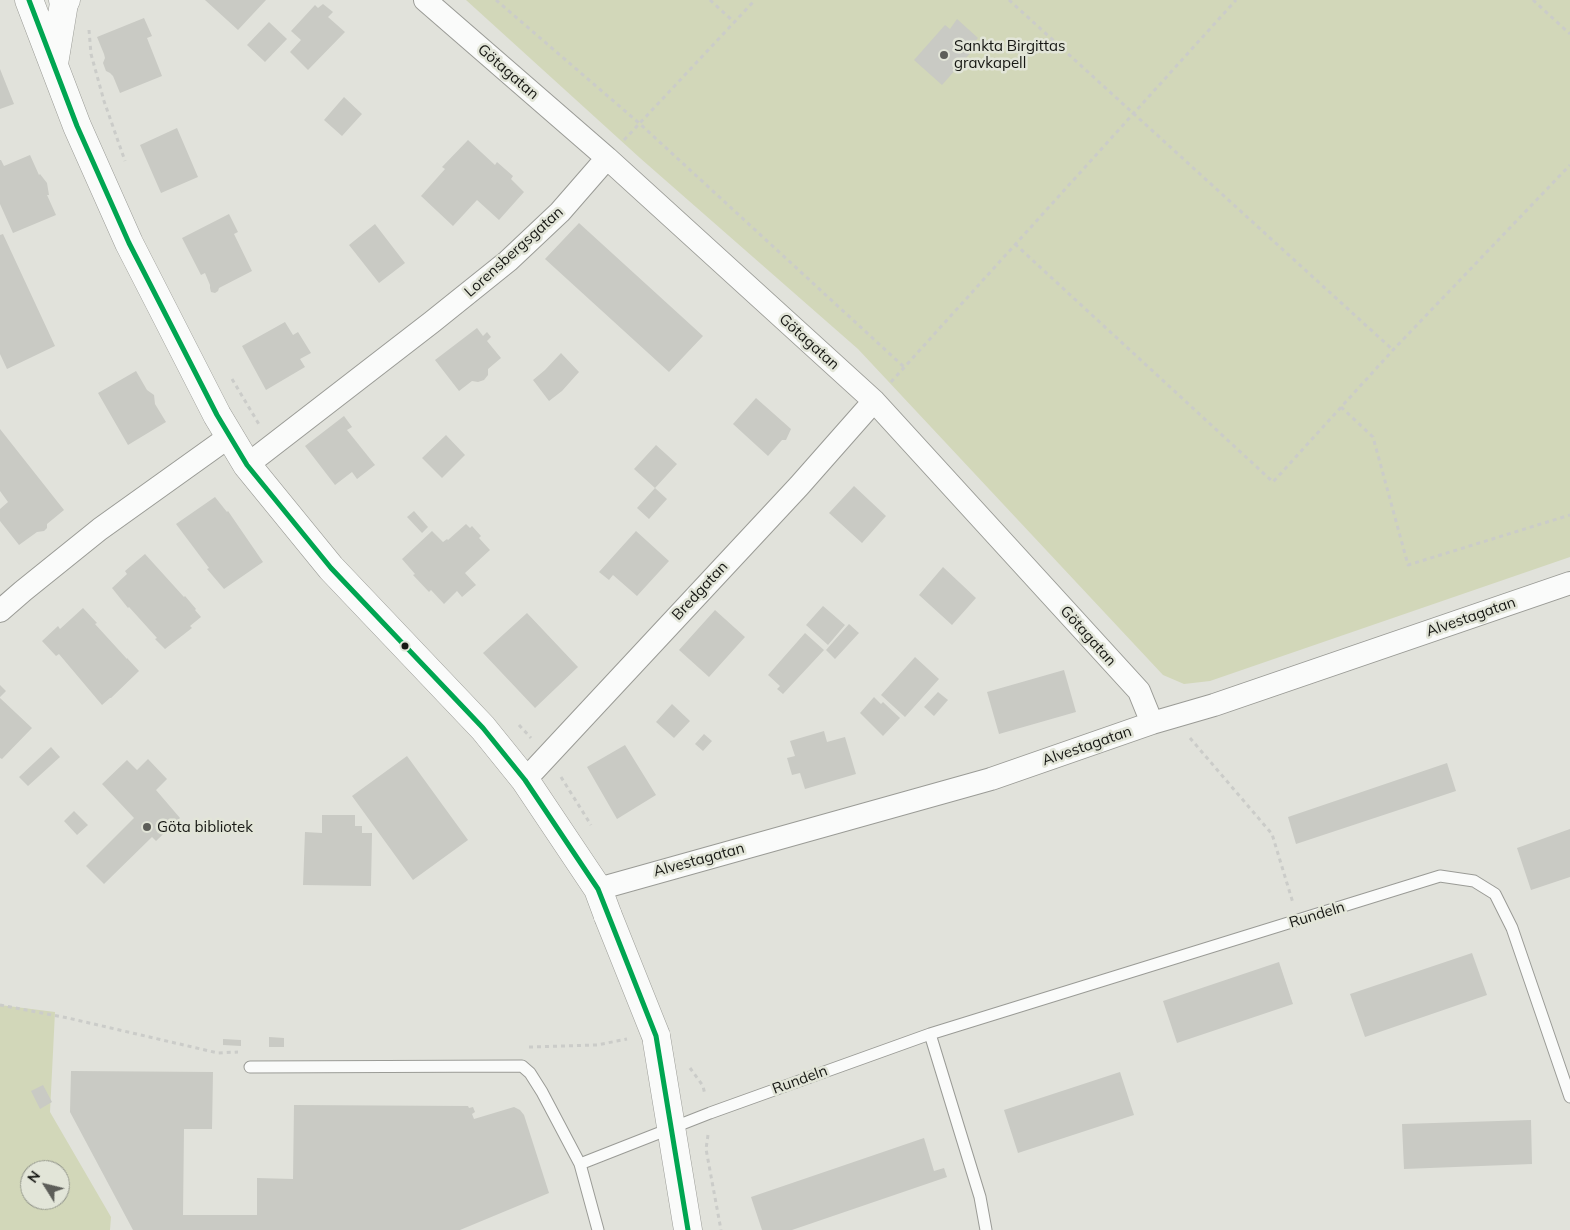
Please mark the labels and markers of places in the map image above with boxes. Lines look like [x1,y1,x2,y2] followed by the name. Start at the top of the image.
[954,37,1065,72] place label: Sankta Birgittas gravkapell
[938,49,950,61] marker: Sankta Birgittas gravkapell
[400,641,410,651] unlabelled marker
[157,818,253,836] place label: Göta bibliotek
[141,821,153,833] marker: Göta bibliotek

